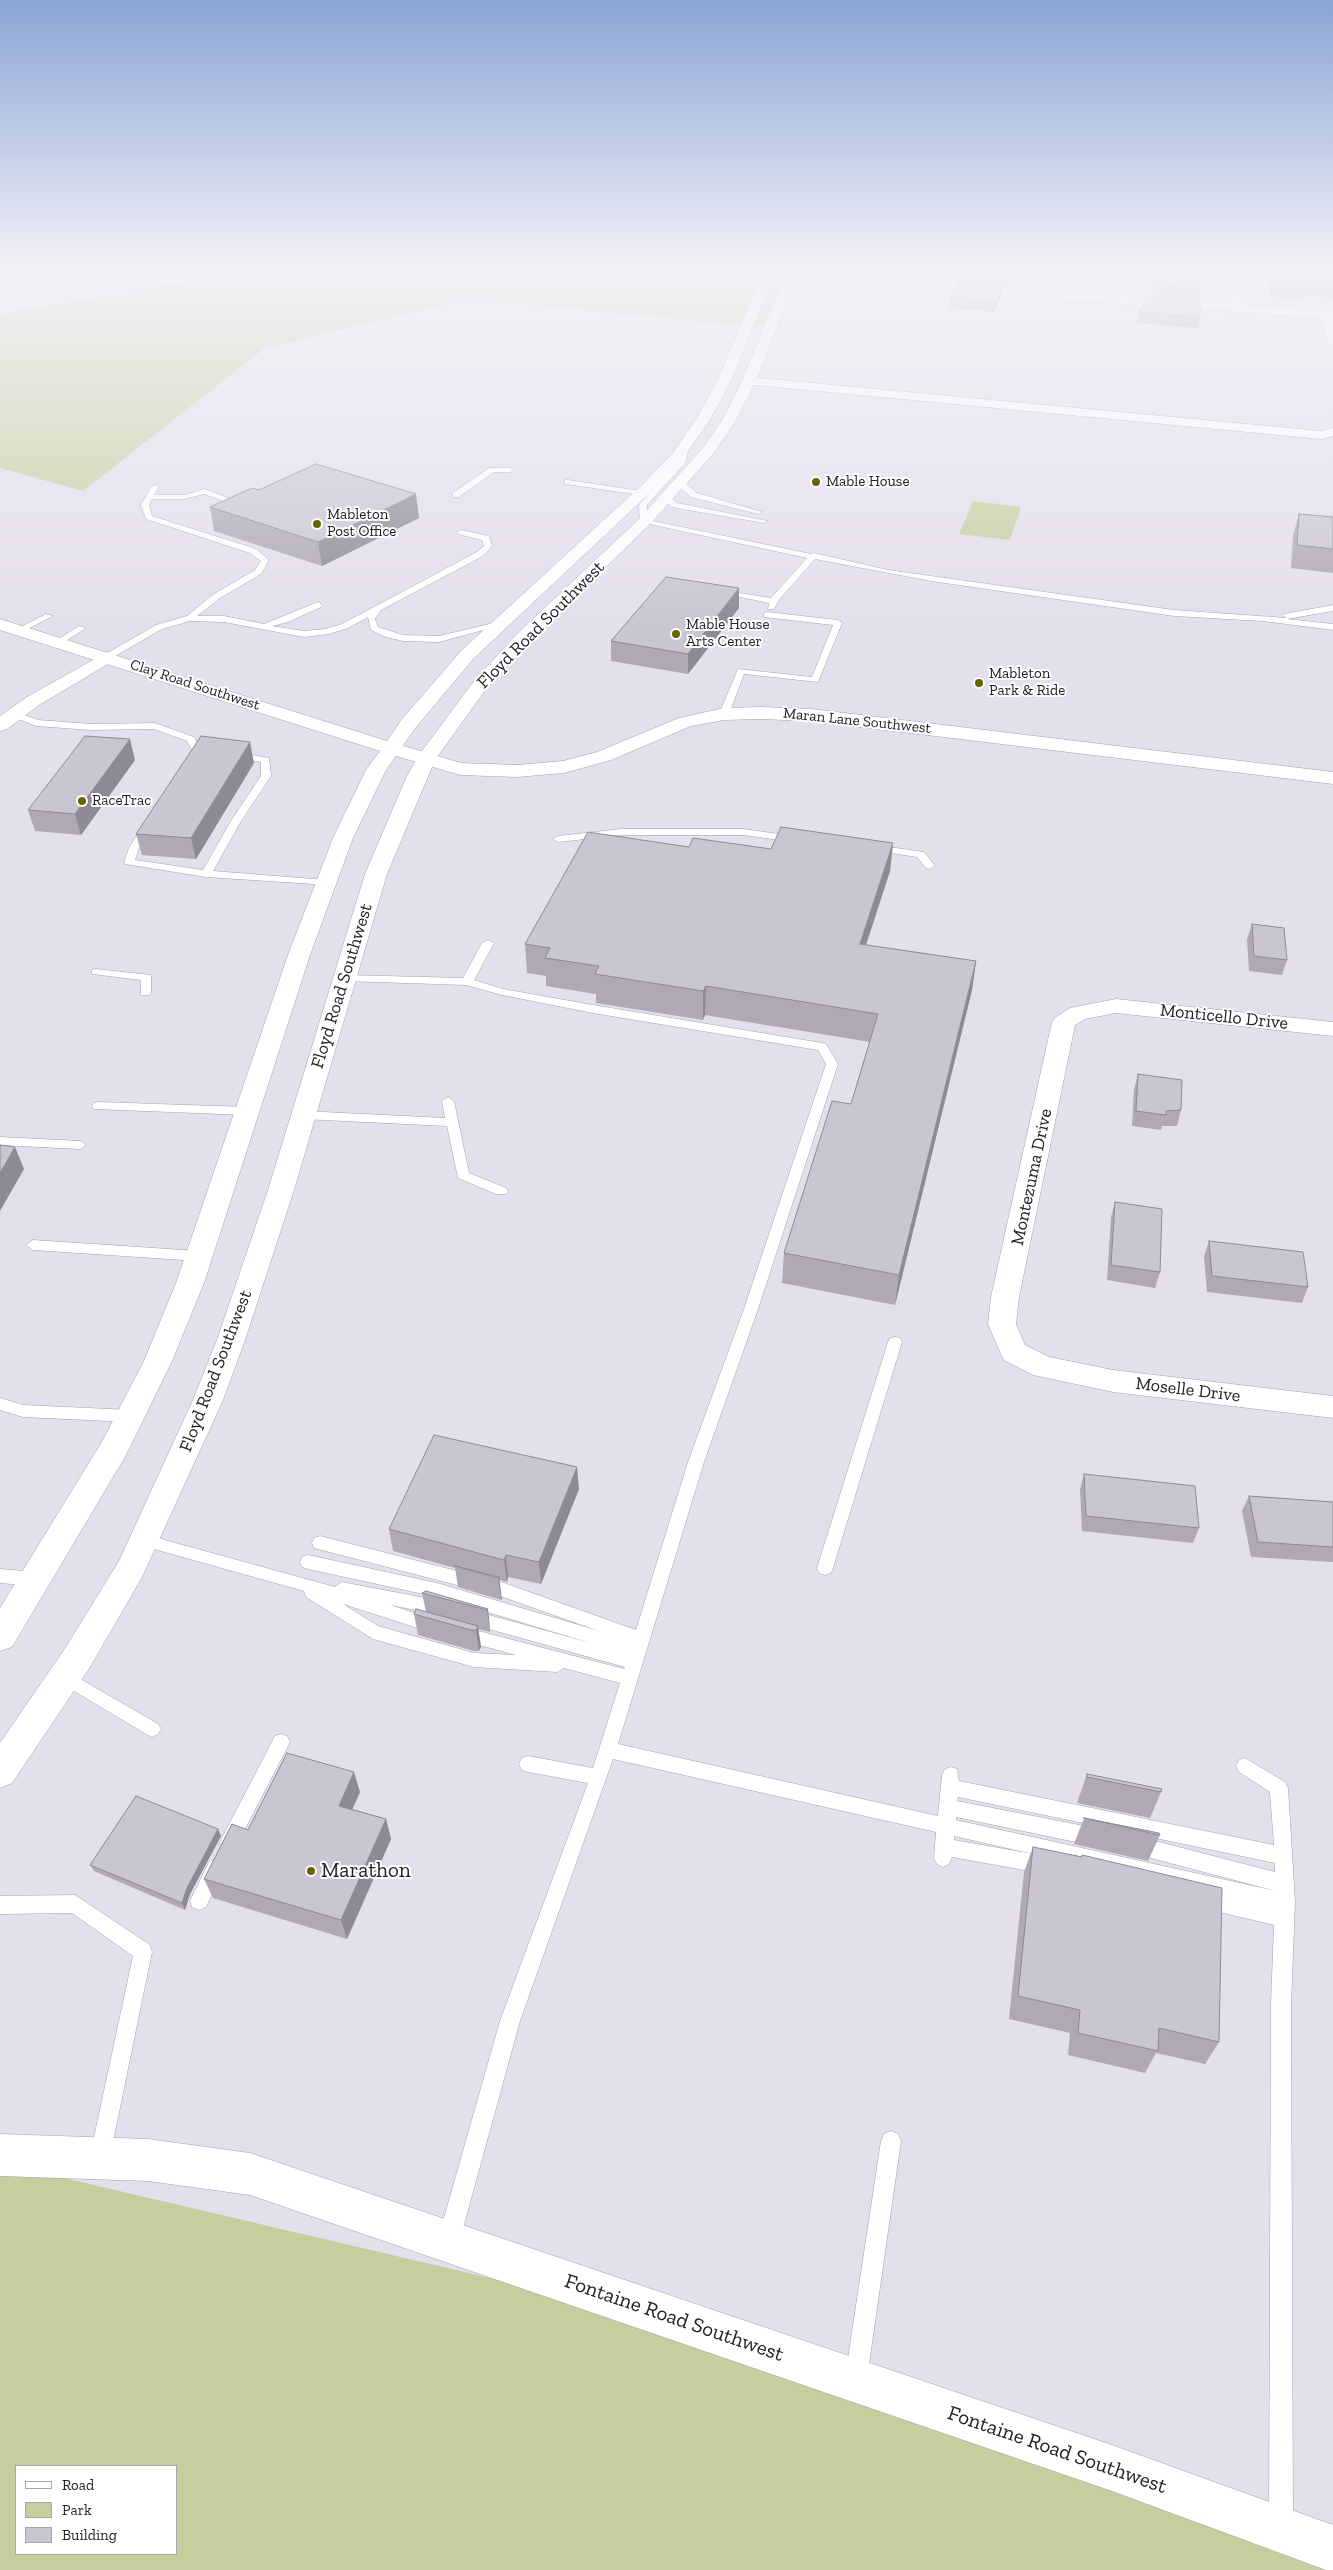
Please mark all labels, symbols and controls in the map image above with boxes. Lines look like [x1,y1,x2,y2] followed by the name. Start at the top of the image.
[826,473,909,491] place label: Mable House
[810,476,822,488] marker: Mable House
[327,506,396,541] place label: Mableton Post Office
[311,518,323,530] marker: Mableton Post Office
[473,557,609,693] street label: Floyd Road Southwest
[686,616,769,651] place label: Mable House Arts Center
[670,628,682,640] marker: Mable House Arts Center
[128,655,262,715] street label: Clay Road Southwest
[989,665,1065,700] place label: Mableton Park & Ride
[973,677,985,689] marker: Mableton Park & Ride
[782,704,932,738] street label: Maran Lane Southwest
[92,792,151,810] place label: RaceTrac
[76,795,88,807] marker: RaceTrac
[307,901,377,1071] street label: Floyd Road Southwest
[1159,1000,1289,1034] street label: Monticello Drive
[1007,1107,1057,1247] street label: Montezuma Drive
[175,1287,257,1455] street label: Floyd Road Southwest
[1134,1373,1242,1407] street label: Moselle Drive
[321,1858,411,1884] place label: Marathon
[305,1865,317,1877] marker: Marathon
[561,2269,787,2367] street label: Fontaine Road Southwest
[944,2401,1170,2499] street label: Fontaine Road Southwest
[15,2465,178,2555] legend
[62,2476,94,2494] text: Road
[62,2501,92,2519] text: Park
[62,2526,117,2544] text: Building

